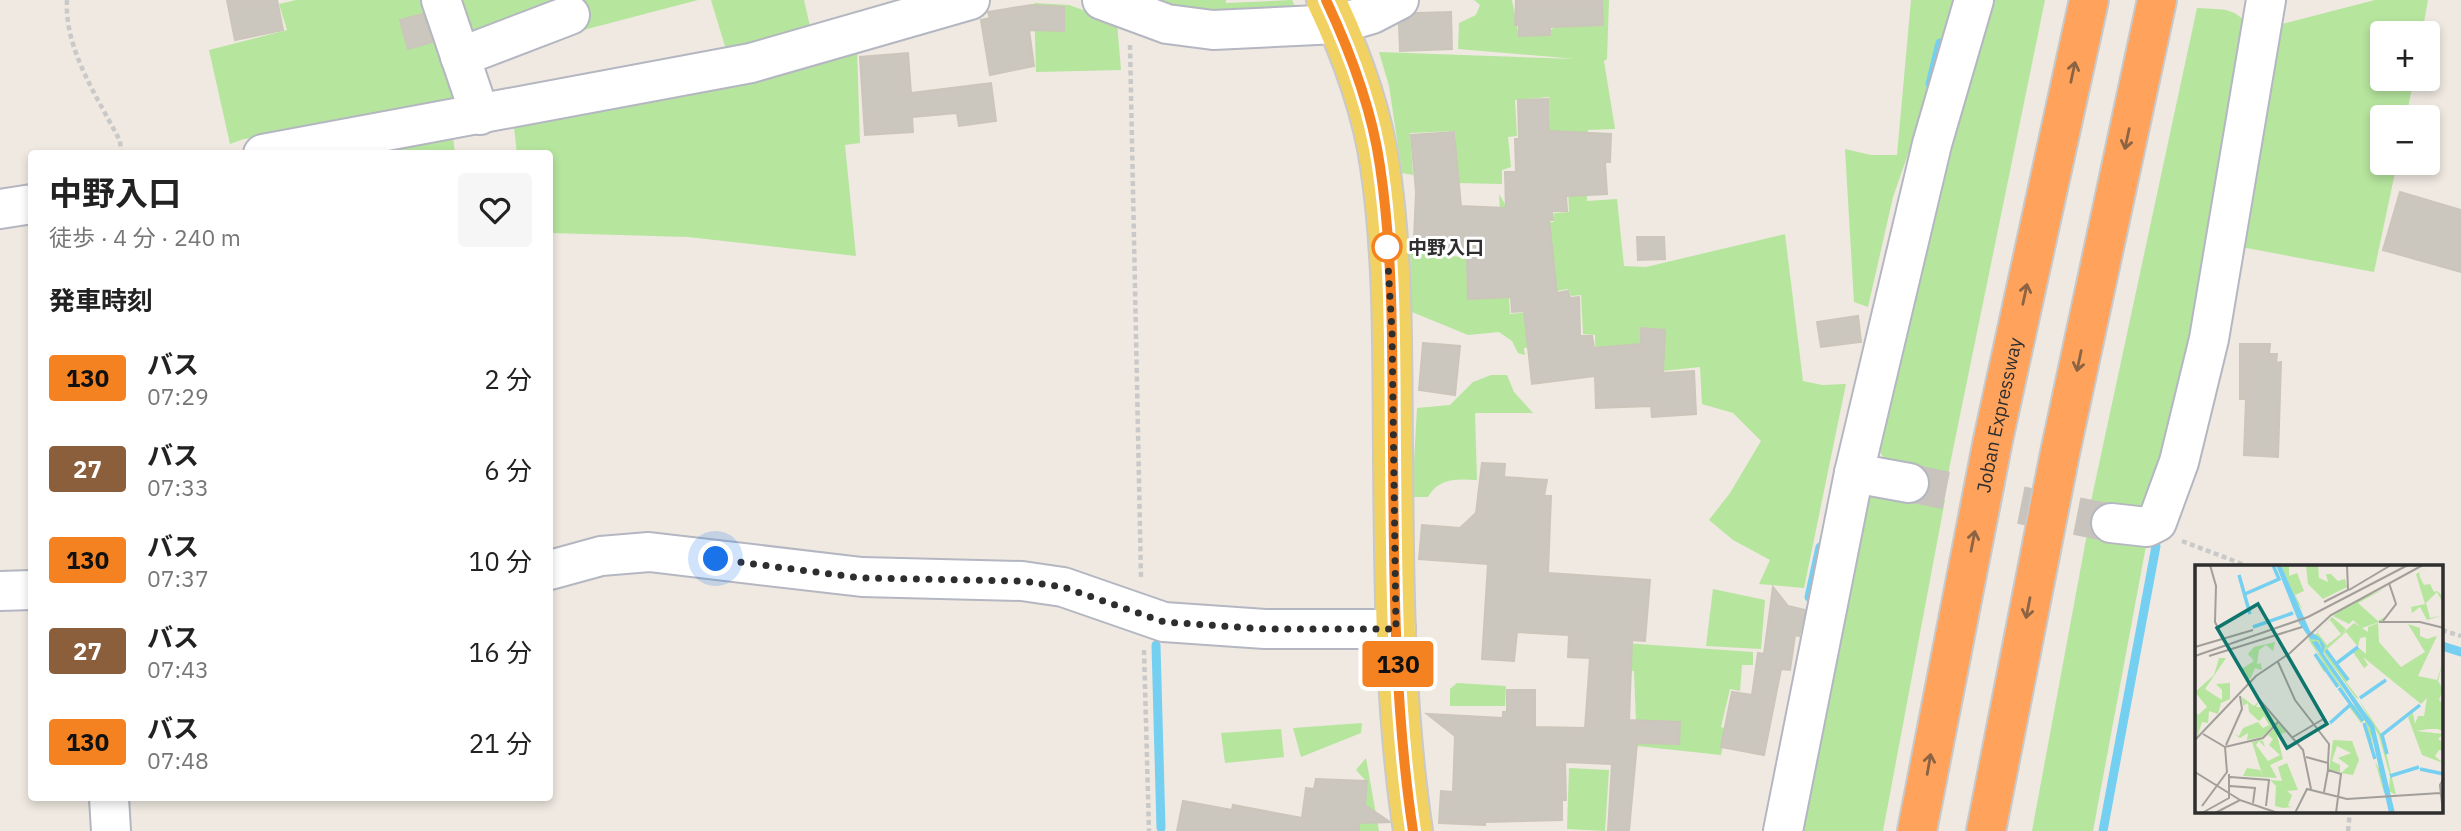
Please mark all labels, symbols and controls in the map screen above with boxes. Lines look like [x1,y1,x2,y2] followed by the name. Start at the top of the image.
[2370,21,2440,175] map controls
[2370,21,2440,91] button: +
[2067,61,2081,84] one-way arrow
[2370,105,2440,175] button: −
[2119,127,2133,150] one-way arrow
[49,171,181,214] text: 中野入口
[458,173,532,247] button: heart
[49,222,241,252] text: 徒歩 · 4 分 · 240 m
[1372,232,1402,262] marker: 中野入口
[1408,235,1484,259] place label: 中野入口
[49,283,153,317] text: 発車時刻
[2018,283,2032,306] one-way arrow
[1971,335,2027,495] street label: Joban Expressway
[147,347,199,381] text: バス
[2072,349,2086,372] one-way arrow
[66,362,109,394] text: 130
[484,362,532,396] text: 2 分
[147,381,209,411] text: 07:29
[147,438,199,472] text: バス
[73,453,102,485] text: 27
[484,453,532,487] text: 6 分
[147,472,209,502] text: 07:33
[147,529,199,563] text: バス
[1966,530,1980,553] one-way arrow
[698,541,733,576] your location
[66,544,109,576] text: 130
[469,544,532,578] text: 10 分
[147,563,209,593] text: 07:37
[2195,565,2444,814] inset map
[2021,596,2035,619] one-way arrow
[147,620,199,654] text: バス
[73,635,102,667] text: 27
[469,635,532,669] text: 16 分
[1358,641,1438,687] line badge: 130
[1376,648,1420,680] text: 130
[147,654,209,684] text: 07:43
[147,711,199,745] text: バス
[66,726,109,758] text: 130
[469,726,532,760] text: 21 分
[147,745,209,775] text: 07:48
[1923,753,1936,776] one-way arrow

